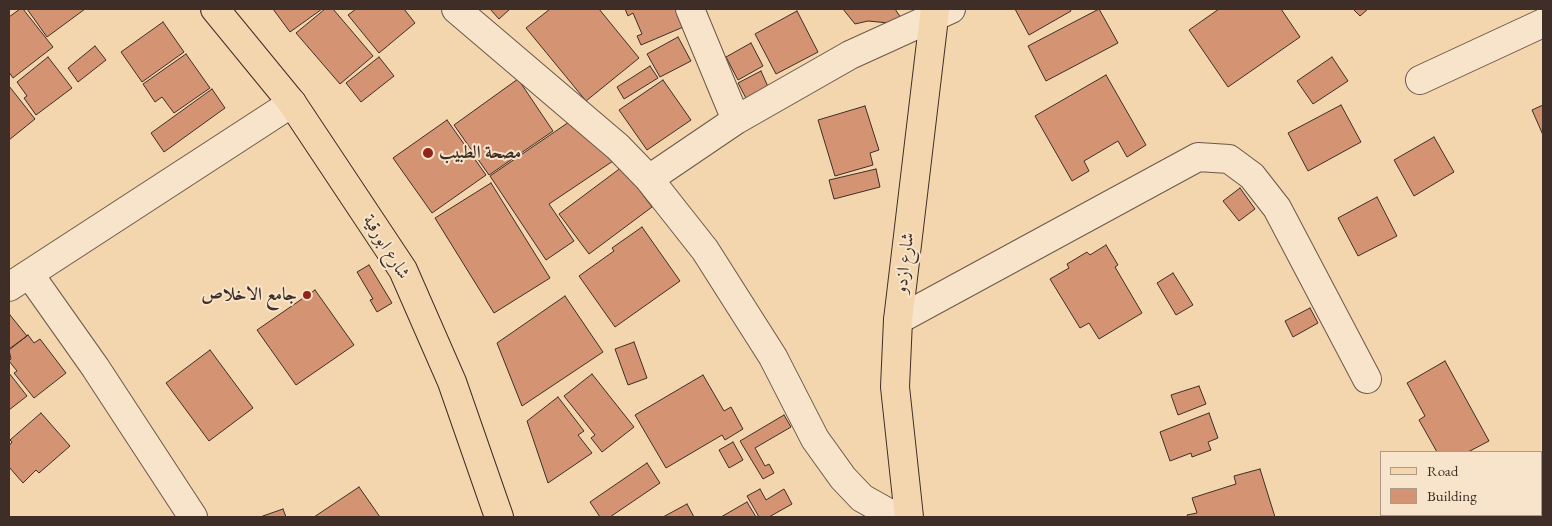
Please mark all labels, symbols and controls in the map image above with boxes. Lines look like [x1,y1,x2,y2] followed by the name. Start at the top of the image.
[439,142,521,164] place label: مصحة الطبيب
[421,146,435,160] marker: مصحة الطبيب
[358,211,414,283] street label: شارع ابورقية
[891,231,919,295] street label: شارع ازدو
[201,284,297,306] place label: جامع الاخلاص
[301,289,313,301] marker: جامع الاخلاص
[1380,451,1542,516] legend
[1427,461,1458,480] text: Road
[1427,486,1477,505] text: Building

